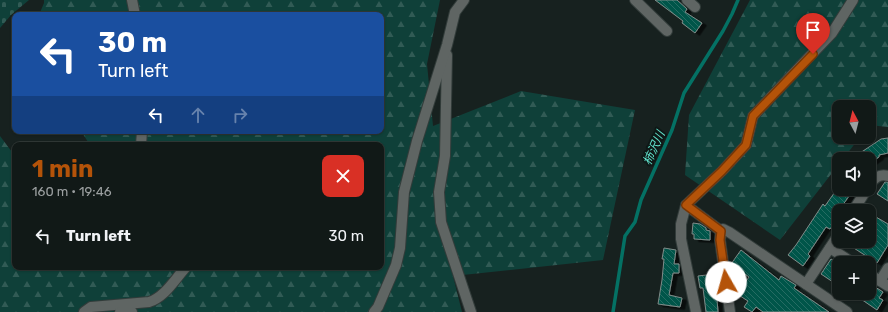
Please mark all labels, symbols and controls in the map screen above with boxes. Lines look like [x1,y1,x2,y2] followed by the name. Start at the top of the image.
[796,13,830,54] pin
[802,19,824,41] icon: arrive
[98,26,167,59] text: 30 m
[32,28,84,80] icon: left
[98,60,168,82] text: Turn left
[832,100,876,144] north arrow
[832,100,876,300] map controls
[145,104,167,126] icon: left
[187,104,209,126] icon: ahead
[229,104,251,126] icon: right
[640,127,669,167] water label: 柿沢川
[832,152,876,196] button: sound
[32,155,93,183] text: 1 min
[322,155,364,197] button: close
[32,184,112,199] text: 160 m · 19:46
[832,204,876,248] button: layers
[32,225,54,247] icon: left
[66,227,131,245] text: Turn left
[328,227,364,245] text: 30 m
[832,256,876,300] button: +
[705,261,747,303] position arrow

